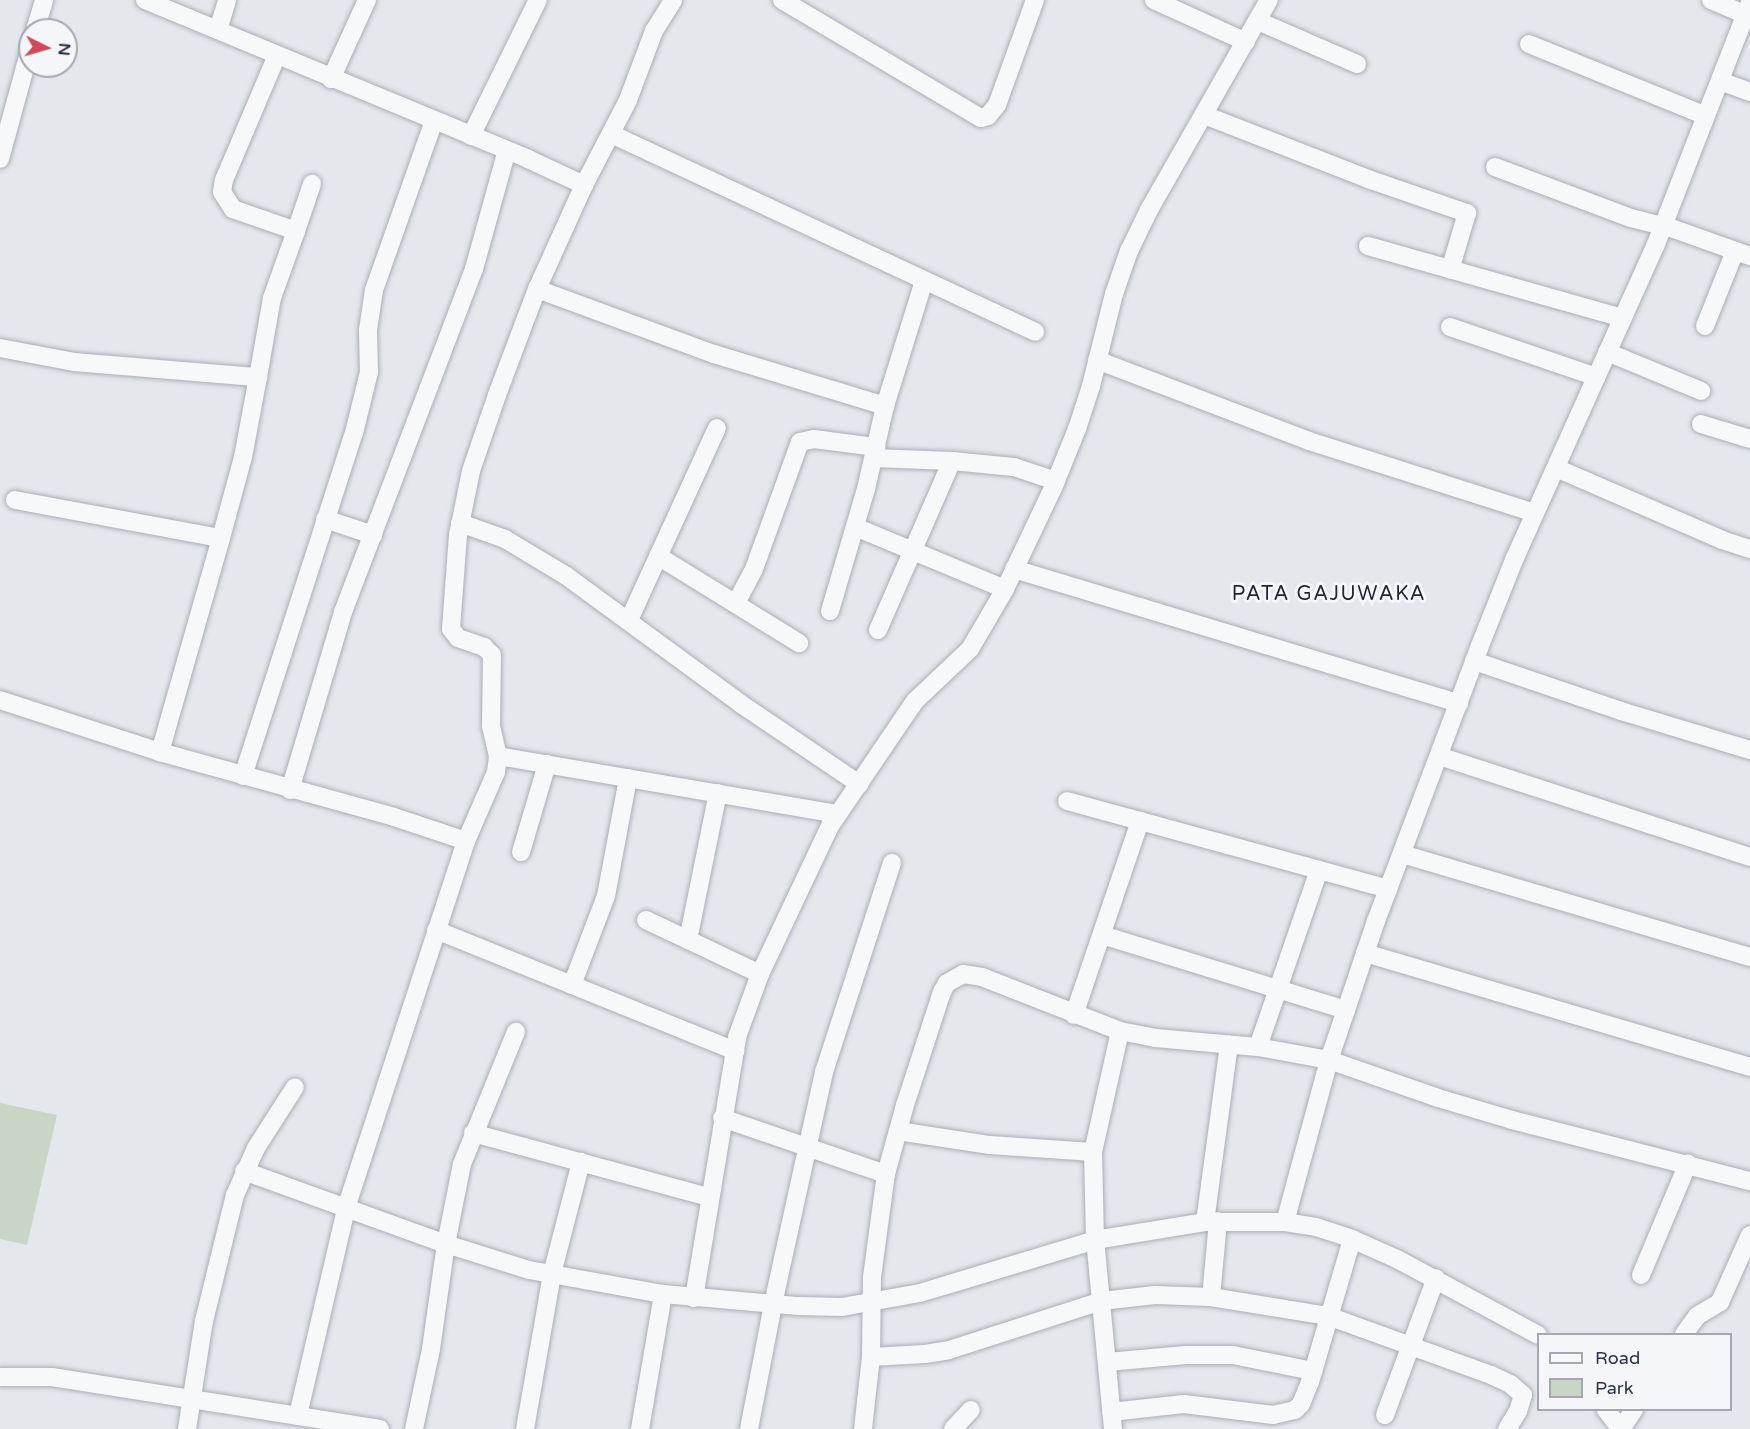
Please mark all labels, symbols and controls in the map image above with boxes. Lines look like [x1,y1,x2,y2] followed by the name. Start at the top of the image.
[18,18,78,78] north arrow
[53,42,74,57] text: N
[1232,582,1426,606] district label: PATA GAJUWAKA
[1537,1333,1732,1411] legend
[1595,1347,1640,1369] text: Road
[1595,1377,1633,1399] text: Park

